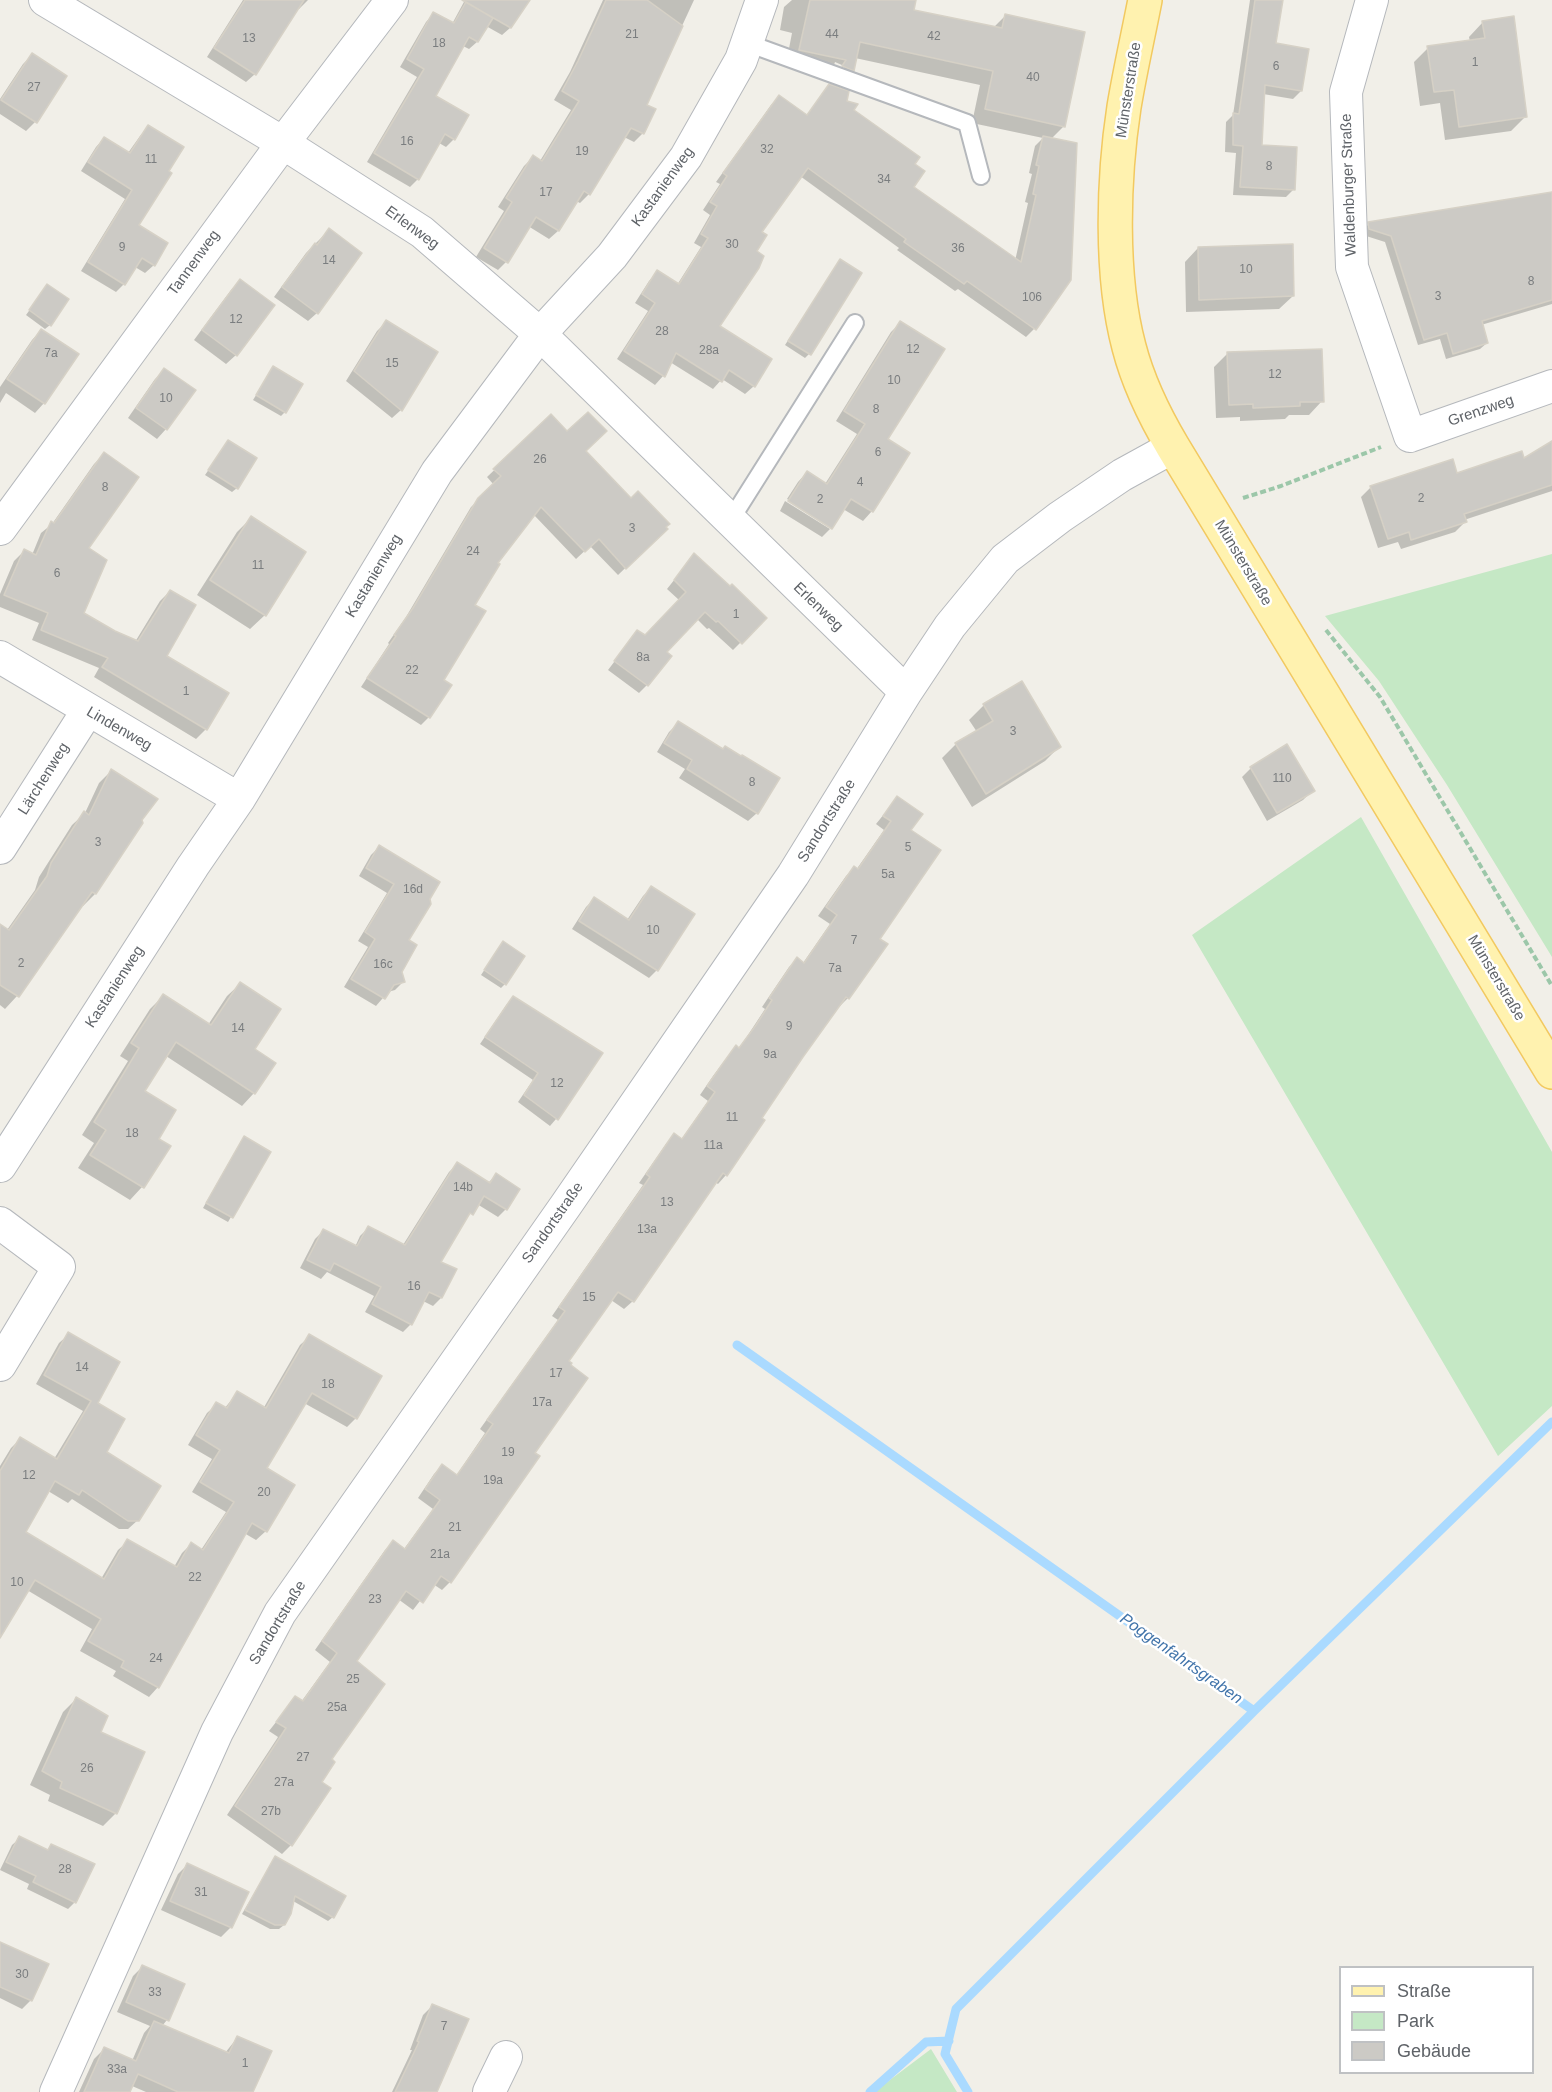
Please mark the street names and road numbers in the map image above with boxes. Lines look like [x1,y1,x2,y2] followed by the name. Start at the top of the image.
[1113,41,1145,139] street label: Münsterstraße
[1338,113,1360,257] street label: Waldenburger Straße
[628,144,698,230] street label: Kastanienweg
[381,202,443,254] street label: Erlenweg
[164,227,224,299] street label: Tannenweg
[1446,391,1516,431] street label: Grenzweg
[1210,517,1276,609] street label: Münsterstraße
[342,531,406,621] street label: Kastanienweg
[789,579,847,635] street label: Erlenweg
[83,703,155,755] street label: Lindenweg
[15,740,73,818] street label: Lärchenweg
[794,776,860,866] street label: Sandortstraße
[1463,932,1529,1024] street label: Münsterstraße
[82,943,148,1031] street label: Kastanienweg
[518,1179,588,1267] street label: Sandortstraße
[246,1578,310,1668] street label: Sandortstraße

